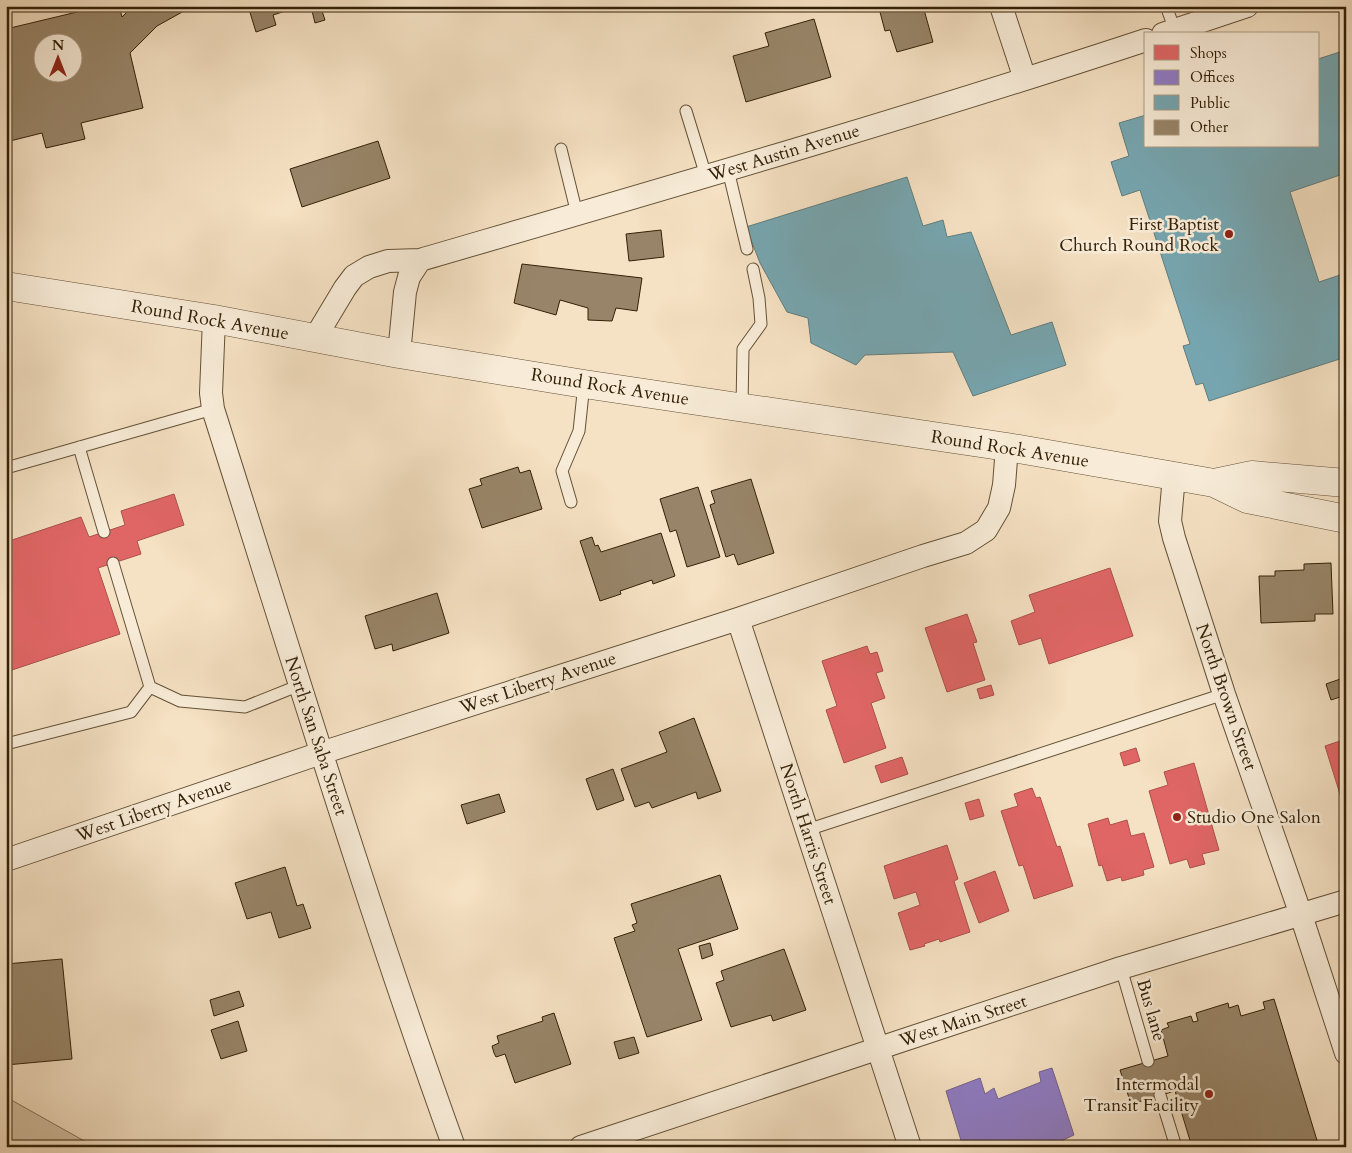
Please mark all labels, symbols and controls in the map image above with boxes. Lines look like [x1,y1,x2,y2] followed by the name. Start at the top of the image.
[32,32,82,82] north arrow
[1144,32,1320,148] legend
[52,36,64,55] text: N
[1190,43,1227,63] text: Shops
[1190,67,1235,87] text: Offices
[1190,93,1230,113] text: Public
[1190,117,1229,137] text: Other
[704,118,863,188] street label: West Austin Avenue
[1059,212,1219,258] place label: First Baptist Church Round Rock
[1223,228,1235,240] marker: First Baptist Church Round Rock
[129,294,291,346] street label: Round Rock Avenue
[529,362,691,412] street label: Round Rock Avenue
[929,424,1091,474] street label: Round Rock Avenue
[1189,620,1263,774] street label: North Brown Street
[456,646,620,720] street label: West Liberty Avenue
[278,653,354,819] street label: North San Saba Street
[773,760,843,908] street label: North Harris Street
[72,772,235,849] street label: West Liberty Avenue
[1187,805,1322,830] place label: Studio One Salon
[1171,811,1183,823] marker: Studio One Salon
[1130,976,1172,1044] street label: Bus lane
[895,989,1030,1054] street label: West Main Street
[1083,1072,1199,1118] place label: Intermodal Transit Facility
[1203,1088,1215,1100] marker: Intermodal Transit Facility

